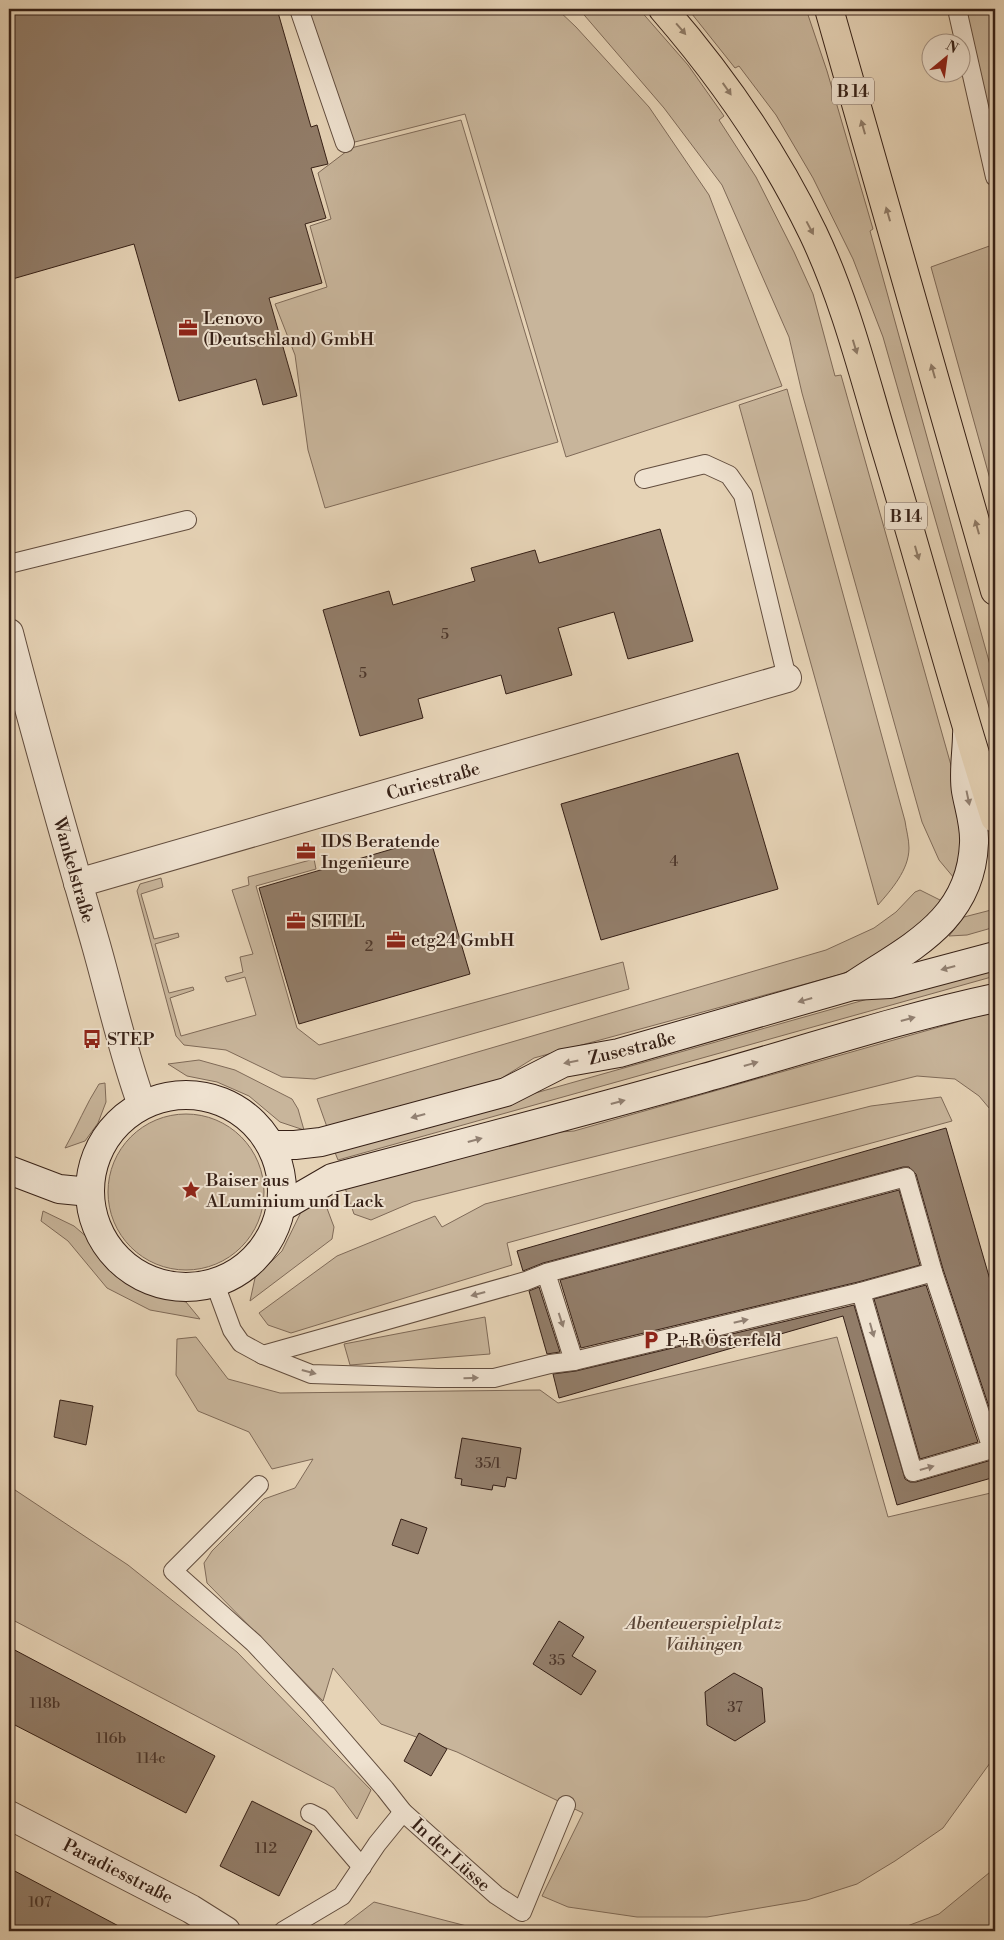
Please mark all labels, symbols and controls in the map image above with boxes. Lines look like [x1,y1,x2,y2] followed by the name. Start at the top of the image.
[675,22,686,35] one-way arrow
[922,32,972,82] north arrow
[943,37,961,58] text: N
[832,78,874,104] road number: B 14
[722,82,732,95] one-way arrow
[859,120,867,135] one-way arrow
[884,207,892,222] one-way arrow
[806,221,814,235] one-way arrow
[203,307,375,351] place label: Lenovo (Deutschland) GmbH
[177,317,199,339] office icon: Lenovo (Deutschland) GmbH
[852,340,860,355] one-way arrow
[929,363,937,378] one-way arrow
[885,502,927,530] road number: B 14
[973,519,981,534] one-way arrow
[913,546,921,561] one-way arrow
[441,625,449,644] house number: 5
[359,664,367,683] house number: 5
[384,757,483,806] street label: Curiestraße
[964,790,972,806] one-way arrow
[47,814,100,926] street label: Wankelstraße
[321,830,440,874] place label: IDS Beratende Ingenieure
[295,840,317,862] office icon: IDS Beratende Ingenieure
[670,852,679,871] house number: 4
[285,910,307,932] office icon: SITLL
[311,910,365,933] place label: SITLL
[385,929,407,951] office icon: etg24 GmbH
[411,929,515,952] place label: etg24 GmbH
[365,937,373,956] house number: 2
[941,965,956,973] one-way arrow
[797,996,812,1004] one-way arrow
[900,1015,915,1023] one-way arrow
[586,1027,678,1070] street label: Zusestraße
[81,1028,103,1050] bus stop icon: STEP
[107,1028,155,1051] place label: STEP
[563,1058,578,1066] one-way arrow
[744,1060,759,1068] one-way arrow
[610,1097,625,1105] one-way arrow
[411,1112,426,1120] one-way arrow
[468,1136,483,1144] one-way arrow
[205,1169,385,1213] place label: Baiser aus ALuminium und Lack
[180,1179,202,1201] place icon: Baiser aus ALuminium und Lack
[471,1290,486,1298] one-way arrow
[558,1312,565,1327] one-way arrow
[734,1317,749,1325] one-way arrow
[869,1322,877,1337] one-way arrow
[640,1329,662,1351] parking icon: P+R Österfeld
[666,1329,782,1352] place label: P+R Österfeld
[301,1368,316,1376] one-way arrow
[463,1374,479,1382] one-way arrow
[475,1454,501,1473] house number: 35/1
[919,1464,934,1472] one-way arrow
[624,1612,782,1656] park label: Abenteuerspielplatz Vaihingen
[549,1651,565,1670] house number: 35
[30,1694,60,1713] house number: 118b
[727,1698,743,1717] house number: 37
[96,1729,126,1748] house number: 116b
[136,1749,166,1768] house number: 114c
[406,1814,495,1897] street label: In der Lüsse
[59,1834,177,1909] street label: Paradiesstraße
[255,1839,277,1858] house number: 112
[28,1893,52,1912] house number: 107

